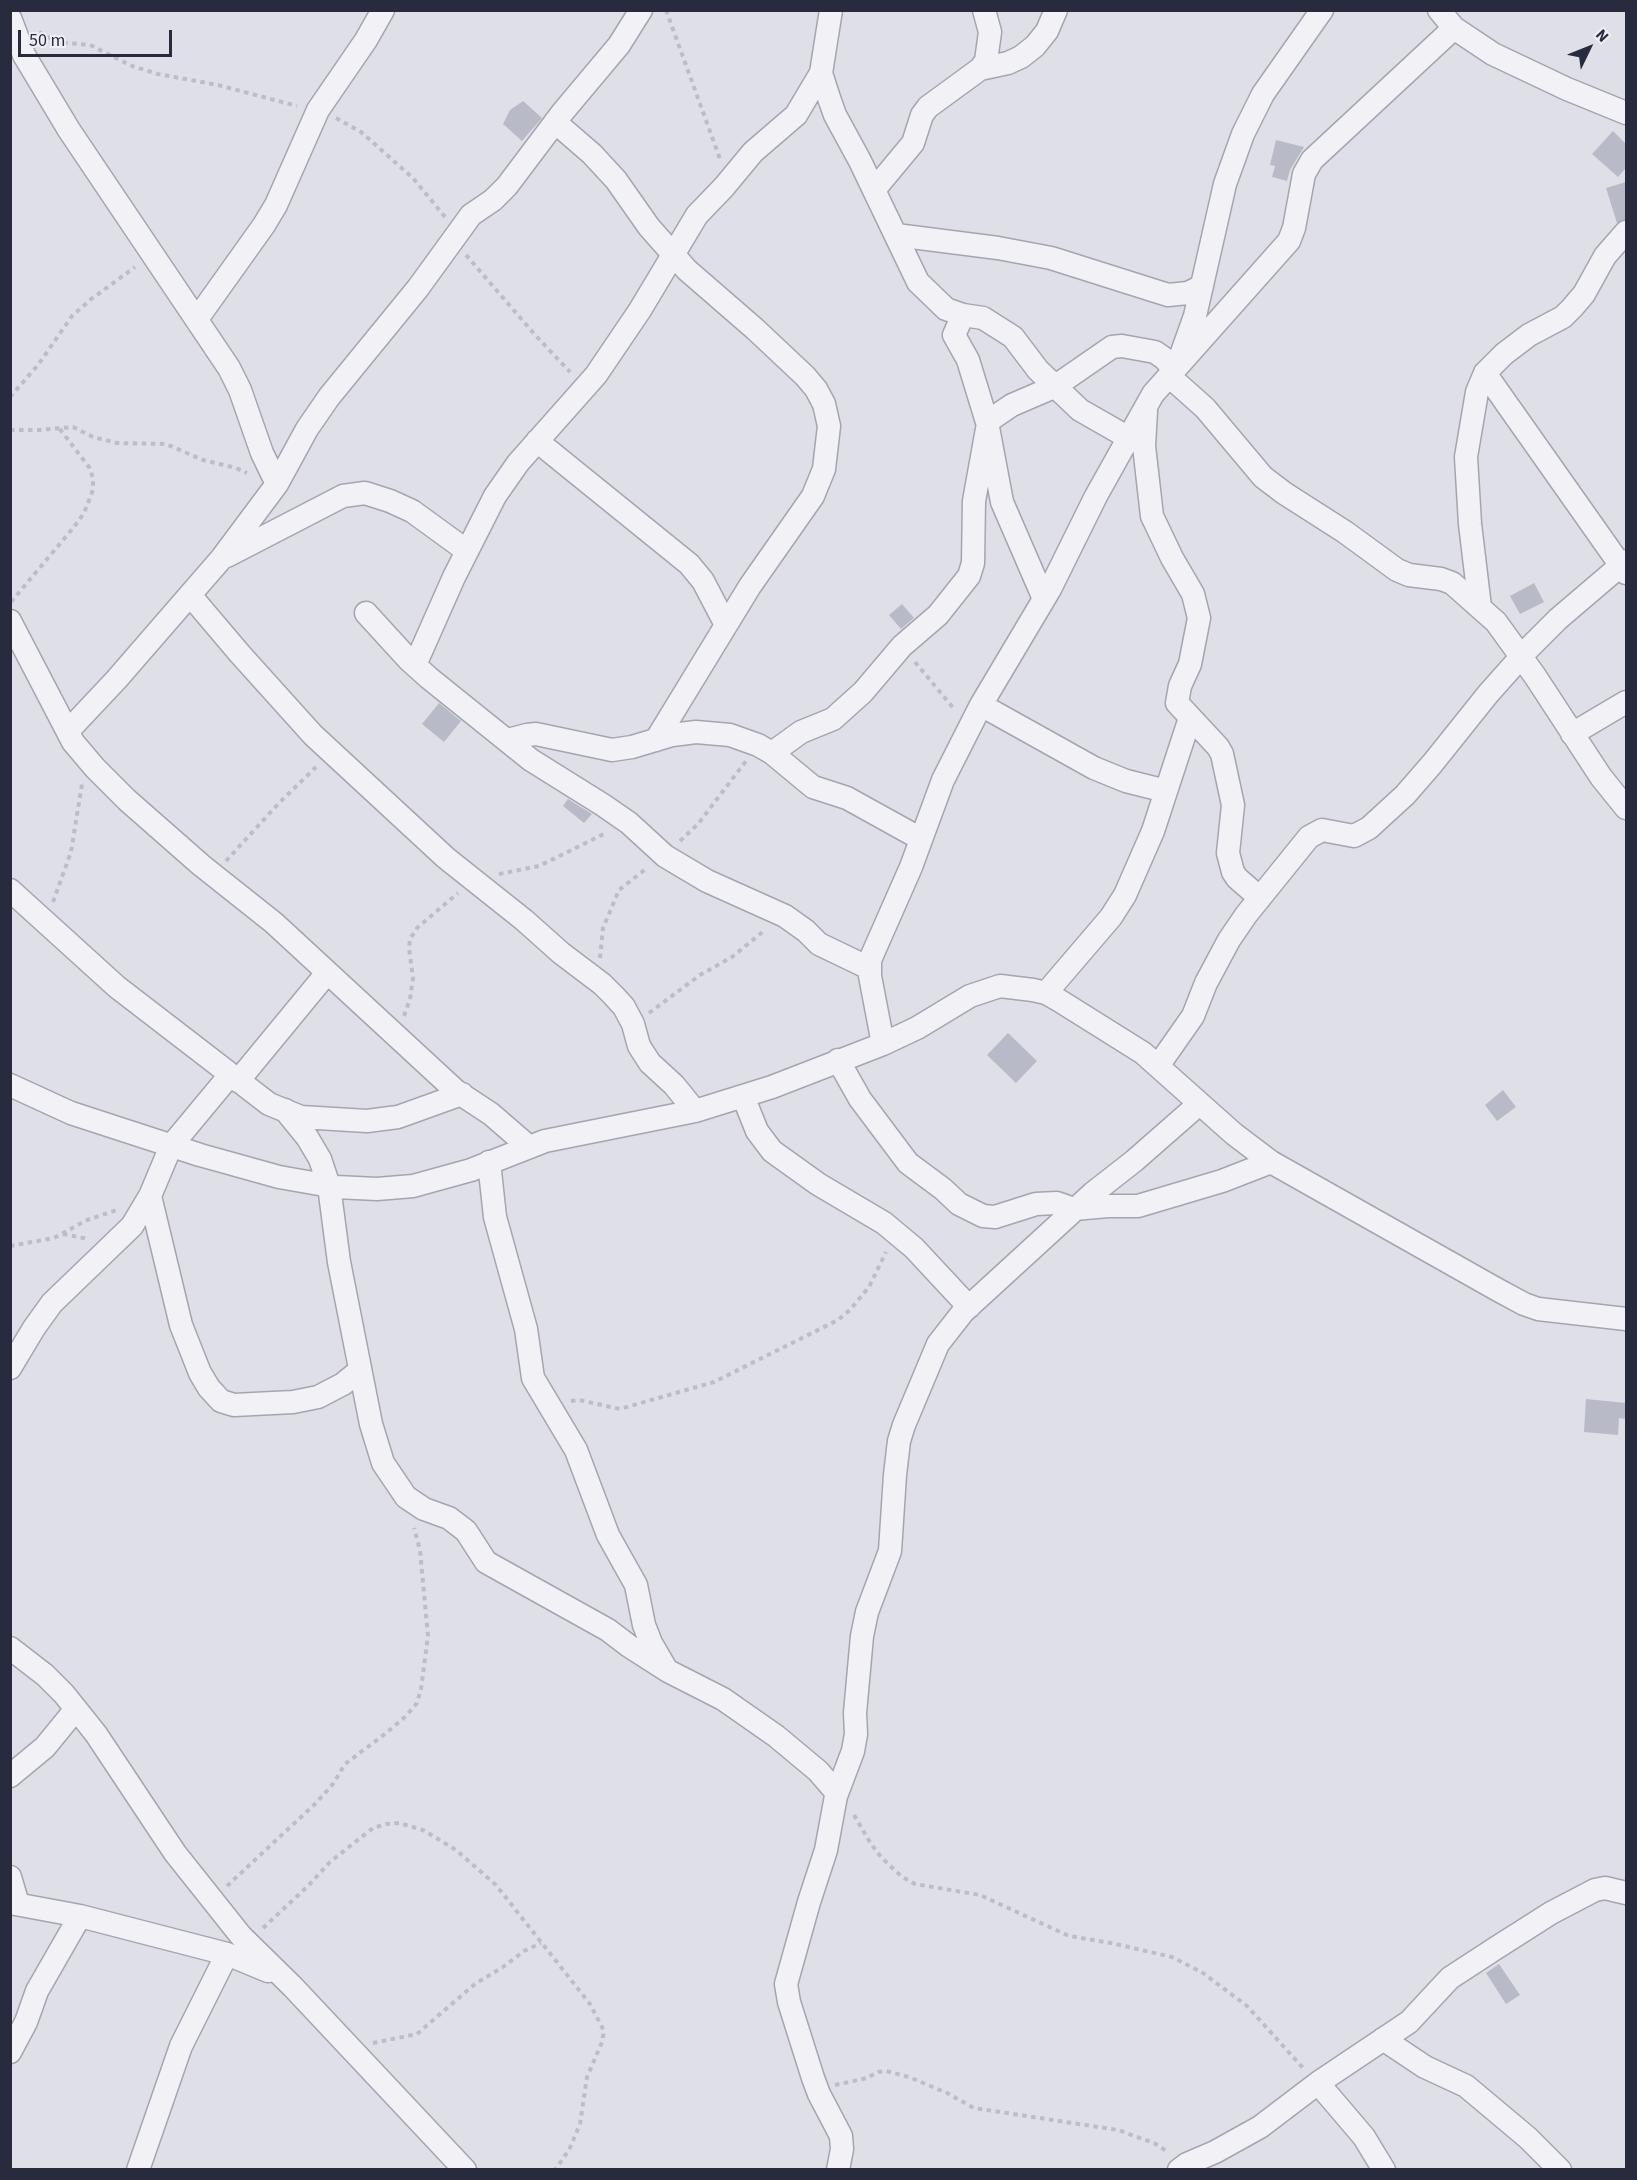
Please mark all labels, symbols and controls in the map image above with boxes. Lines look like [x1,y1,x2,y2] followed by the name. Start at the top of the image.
[21,18,176,56] scale bar
[1559,18,1619,78] north arrow
[1590,24,1614,47] text: N
[29,28,65,53] text: 50 m

